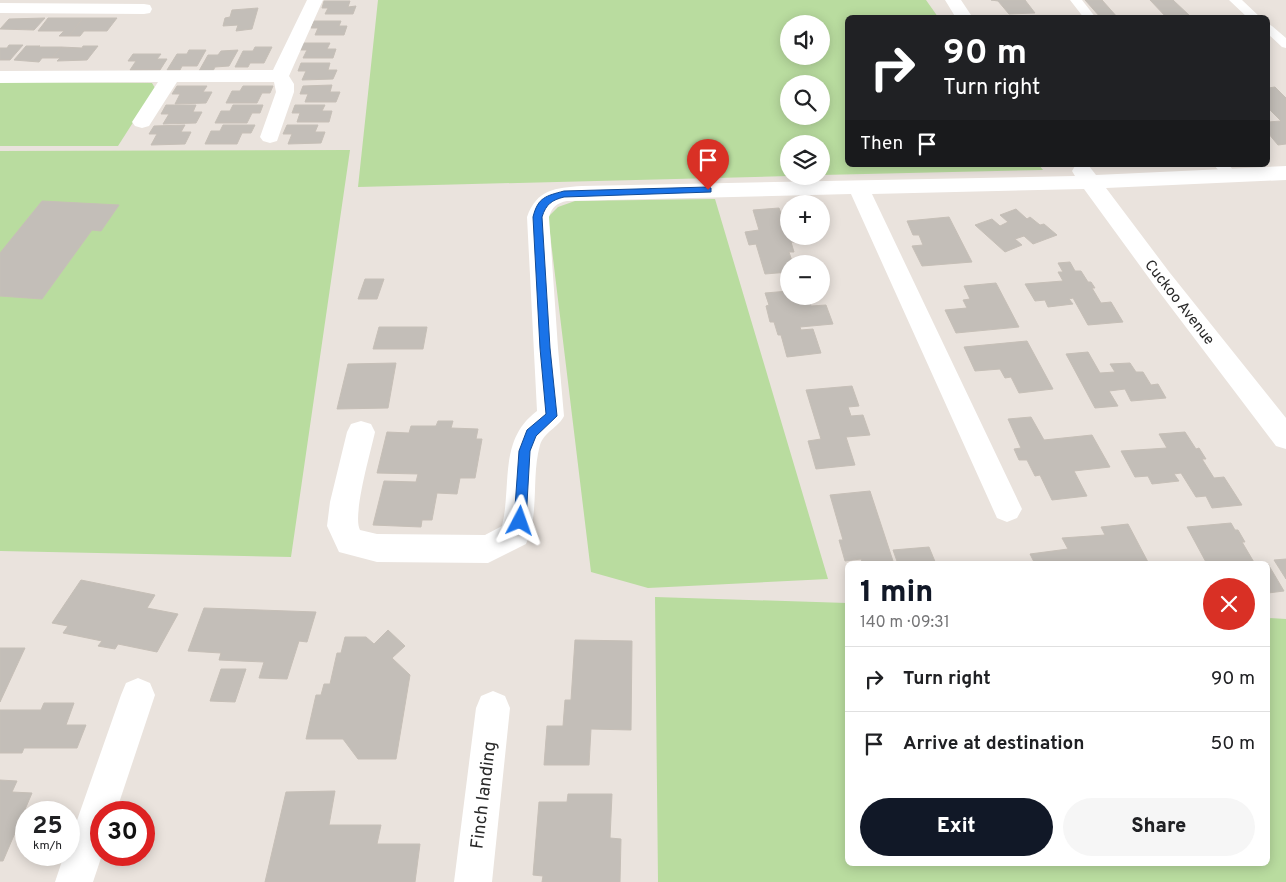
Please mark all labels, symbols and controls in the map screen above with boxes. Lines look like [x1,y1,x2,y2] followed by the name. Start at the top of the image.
[780,15,830,305] map controls
[780,15,830,65] button: sound
[943,32,1027,76] text: 90 m
[860,35,925,100] icon: right
[780,75,830,125] button: search
[943,75,1040,102] text: Turn right
[913,130,941,158] icon: arrive
[860,132,903,156] text: Then
[780,135,830,185] button: layers
[687,139,729,190] pin
[694,146,722,174] icon: arrive
[780,195,830,245] button: +
[780,255,830,305] button: −
[1140,256,1218,349] street label: Cuckoo Avenue
[493,494,545,546] position arrow
[860,575,933,612] text: 1 min
[1203,578,1255,630] button: close
[860,613,950,633] text: 140 m · 09:31
[860,665,888,693] icon: right
[903,667,991,691] text: Turn right
[1211,667,1255,691] text: 90 m
[860,730,888,758] icon: arrive
[903,732,1084,756] text: Arrive at destination
[1210,732,1255,756] text: 50 m
[466,740,503,850] street label: Finch landing
[860,798,1053,856] button: Exit
[1063,798,1255,856] button: Share
[90,801,155,866] speed limit sign: 30
[32,811,63,843] text: 25
[33,838,62,854] text: km/h

